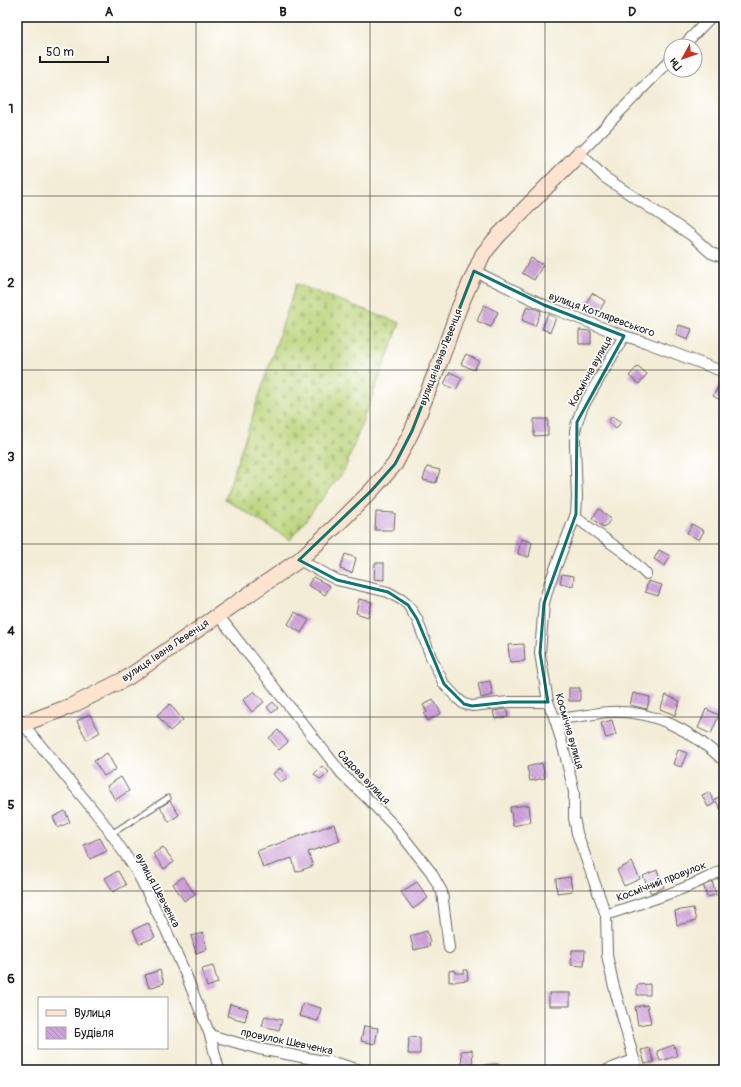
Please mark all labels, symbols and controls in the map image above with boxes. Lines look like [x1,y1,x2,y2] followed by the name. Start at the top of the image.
[105,4,114,20] text: A
[279,4,287,20] text: B
[454,4,462,20] text: C
[628,4,636,20] text: D
[40,38,108,64] scale bar
[663,38,703,78] north arrow
[46,45,74,60] text: 50 m
[667,55,685,73] text: Пн
[8,101,14,117] text: 1
[7,275,15,291] text: 2
[547,289,657,340] street label: вулиця Котляревського
[416,307,465,407] street label: вулиця Івана Левенця
[566,334,615,409] street label: Космічна вулиця
[7,449,15,465] text: 3
[119,616,211,684] street label: вулиця Івана Левенця
[7,623,15,639] text: 4
[552,692,587,771] street label: Космічна вулиця
[335,748,393,807] street label: Садова вулиця
[7,797,15,813] text: 5
[132,851,183,930] street label: вулиця Шевченка
[615,858,708,905] street label: Космічний провулок
[7,971,15,987] text: 6
[38,997,168,1049] legend
[74,1006,111,1021] text: Вулиця
[240,1025,334,1058] street label: провулок Шевченка
[74,1026,114,1041] text: Будівля

